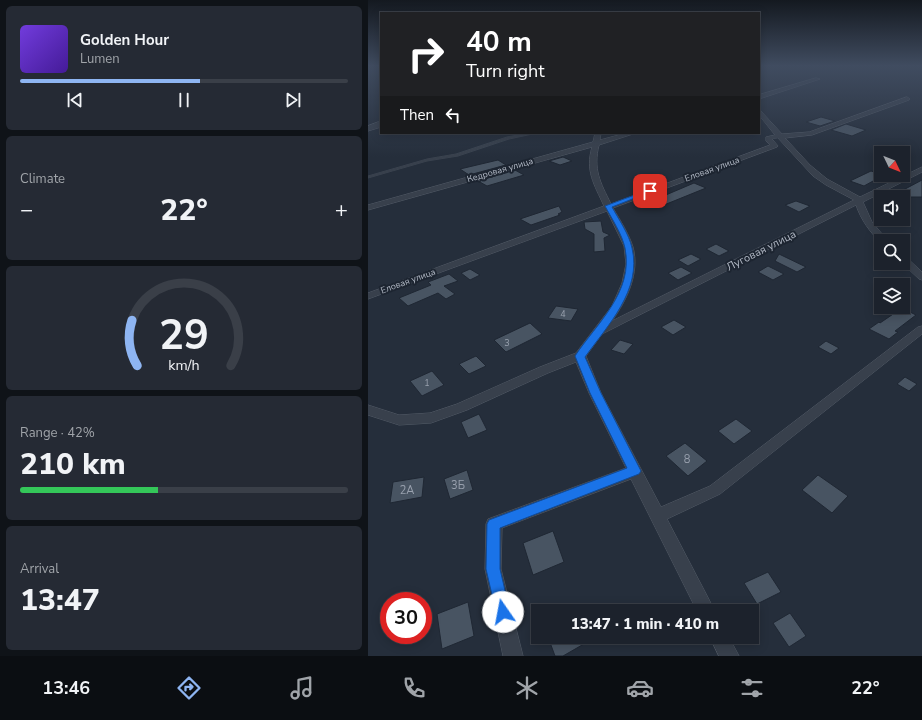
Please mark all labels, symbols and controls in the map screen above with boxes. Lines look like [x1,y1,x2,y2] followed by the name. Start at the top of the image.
[466,23,532,61] text: 40 m
[400,28,452,80] icon: right
[80,30,169,50] text: Golden Hour
[80,50,120,68] text: Lumen
[466,59,545,83] text: Turn right
[64,89,86,111] icon: previous
[173,89,195,111] icon: pause
[282,89,304,111] icon: next
[442,104,464,126] icon: left
[400,105,434,125] text: Then
[874,146,910,182] north arrow
[874,146,910,314] map controls
[683,153,741,184] street label: Еловая улица
[465,155,535,185] street label: Кедровая улица
[20,170,65,188] text: Climate
[633,174,667,208] pin
[639,180,661,202] icon: arrive
[160,190,208,231] text: 22°
[874,190,910,226] button: sound
[20,195,33,225] text: −
[335,195,348,225] text: +
[724,226,799,274] street label: Луговая улица
[874,234,910,270] button: search
[379,265,437,296] street label: Еловая улица
[874,278,910,314] button: layers
[159,307,209,364] text: 29
[560,308,566,320] house number: 4
[504,337,510,349] house number: 3
[168,356,200,375] text: km/h
[424,377,430,389] house number: 1
[20,424,95,442] text: Range · 42%
[20,444,126,485] text: 210 km
[684,452,691,467] house number: 8
[451,478,465,493] house number: 3Б
[400,483,414,498] house number: 2А
[20,560,59,578] text: Arrival
[20,580,100,621] text: 13:47
[482,591,524,633] position arrow
[380,592,432,644] speed limit sign: 30
[571,614,719,634] text: 13:47 · 1 min · 410 m
[175,674,203,702] icon: directions
[288,674,316,702] icon: music
[400,674,428,702] icon: phone
[513,674,541,702] icon: climate
[626,674,654,702] icon: car
[738,674,766,702] icon: filters
[42,676,90,700] text: 13:46
[851,676,880,700] text: 22°

